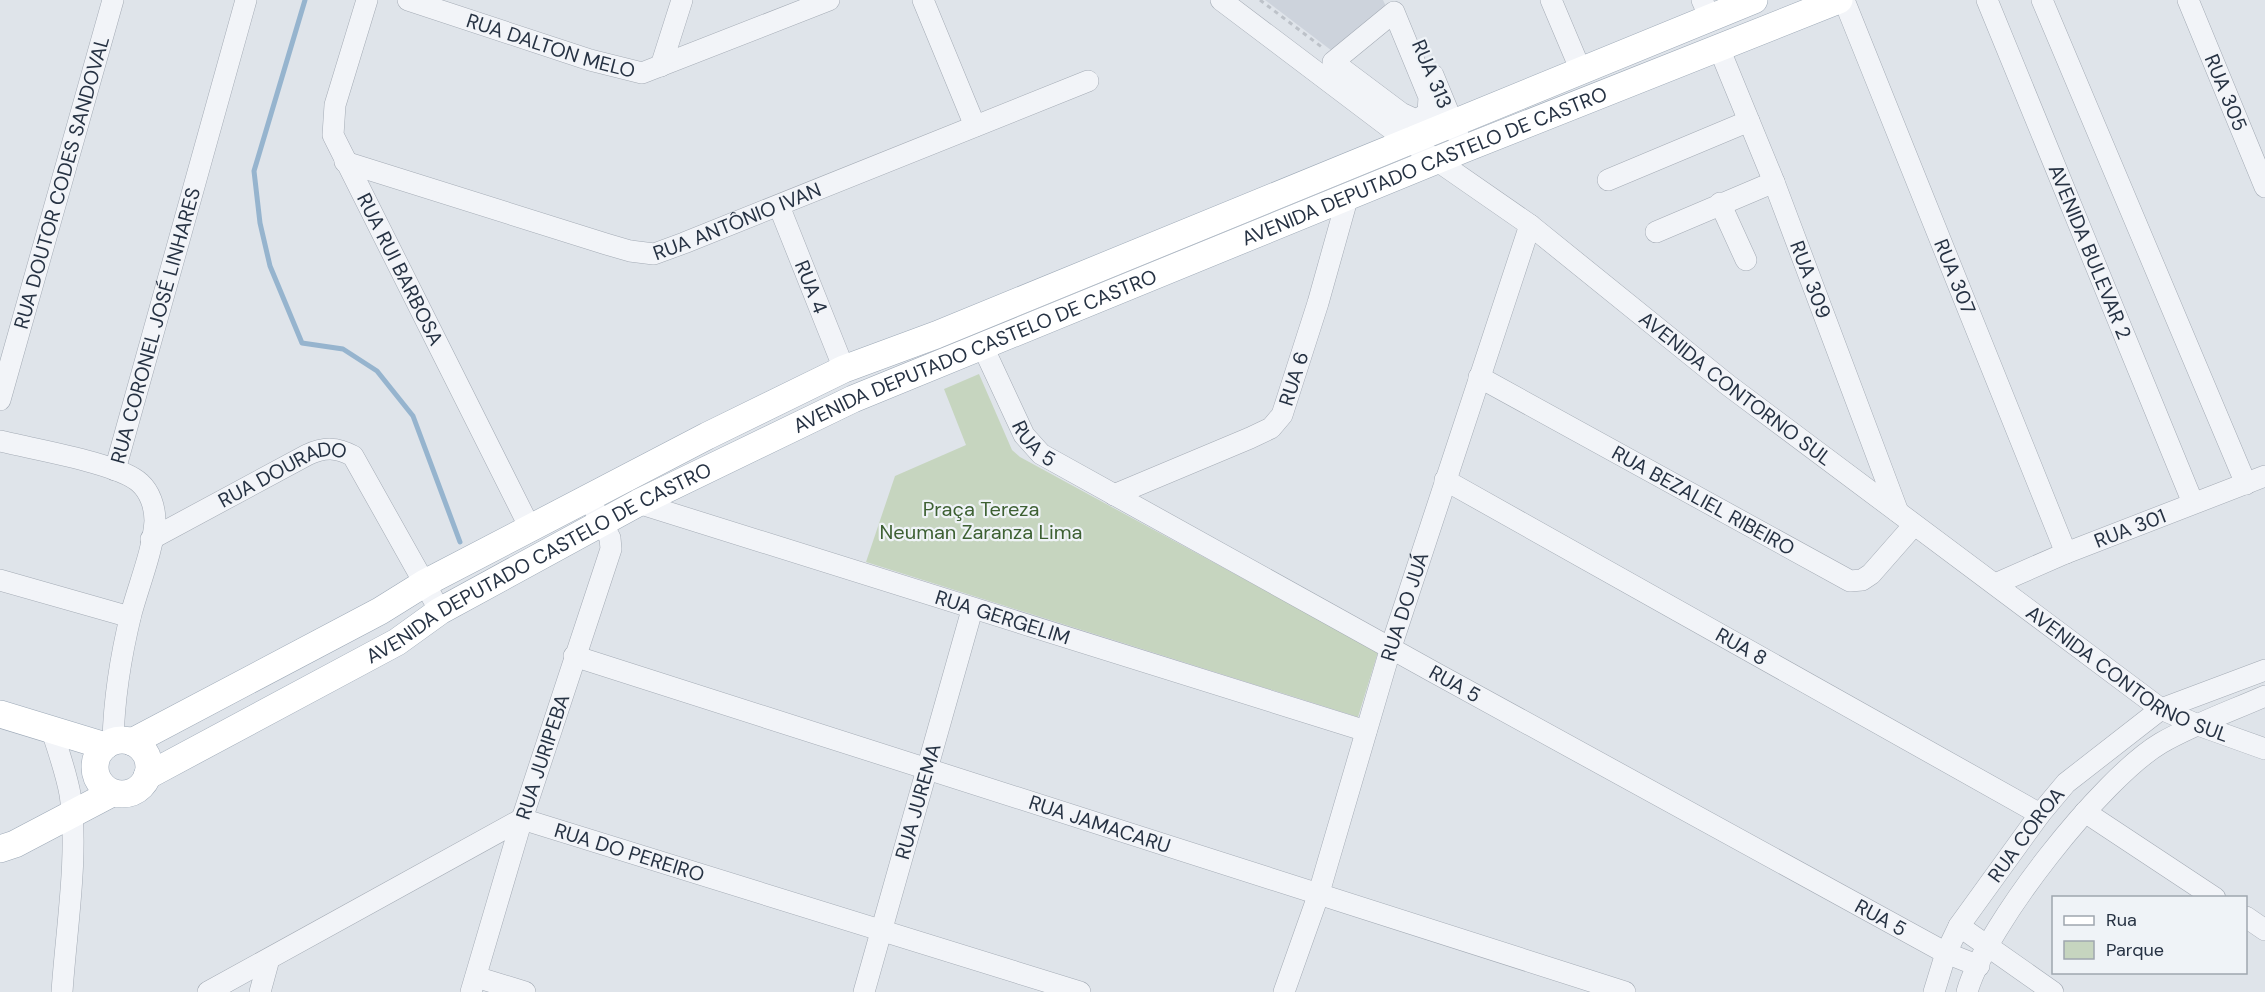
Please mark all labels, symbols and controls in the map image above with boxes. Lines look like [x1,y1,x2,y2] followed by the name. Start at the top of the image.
[463,7,638,84] street label: RUA DALTON MELO
[8,33,115,332] street label: RUA DOUTOR CODES SANDOVAL
[1406,36,1458,112] street label: RUA 313
[2199,50,2253,135] street label: RUA 305
[1238,81,1611,252] street label: AVENIDA DEPUTADO CASTELO DE CASTRO
[2043,161,2137,343] street label: AVENIDA BULEVAR 2
[649,176,825,266] street label: RUA ANTÔNIO IVAN
[104,184,206,467] street label: RUA CORONEL JOSÉ LINHARES
[351,189,449,350] street label: RUA RUI BARBOSA
[1928,235,1982,318] street label: RUA 307
[1784,237,1837,322] street label: RUA 309
[789,256,834,317] street label: RUA 4
[789,263,1161,439] street label: AVENIDA DEPUTADO CASTELO DE CASTRO
[1634,305,1837,471] street label: AVENIDA CONTORNO SUL
[1273,348,1315,409] street label: RUA 6
[1006,416,1060,473] street label: RUA 5
[214,436,350,513] street label: RUA DOURADO
[1607,440,1799,561] street label: RUA BEZALIEL RIBEIRO
[361,457,715,669] street label: AVENIDA DEPUTADO CASTELO DE CASTRO
[880,496,1083,545] park label: Praça Tereza Neuman Zaranza Lima
[2090,503,2169,554] street label: RUA 301
[1375,549,1434,664] street label: RUA DO JUÁ
[932,584,1073,650] street label: RUA GERGELIM
[2021,600,2232,748] street label: AVENIDA CONTORNO SUL
[1711,622,1772,671] street label: RUA 8
[1425,659,1485,708] street label: RUA 5
[510,691,575,823] street label: RUA JURIPEBA
[889,740,947,862] street label: RUA JUREMA
[1982,782,2070,887] street label: RUA COROA
[1026,789,1174,859] street label: RUA JAMACARU
[551,817,708,888] street label: RUA DO PEREIRO
[1850,893,1911,942] street label: RUA 5
[2052,896,2247,974] legend
[2106,908,2137,932] text: Rua
[2106,938,2164,962] text: Parque

